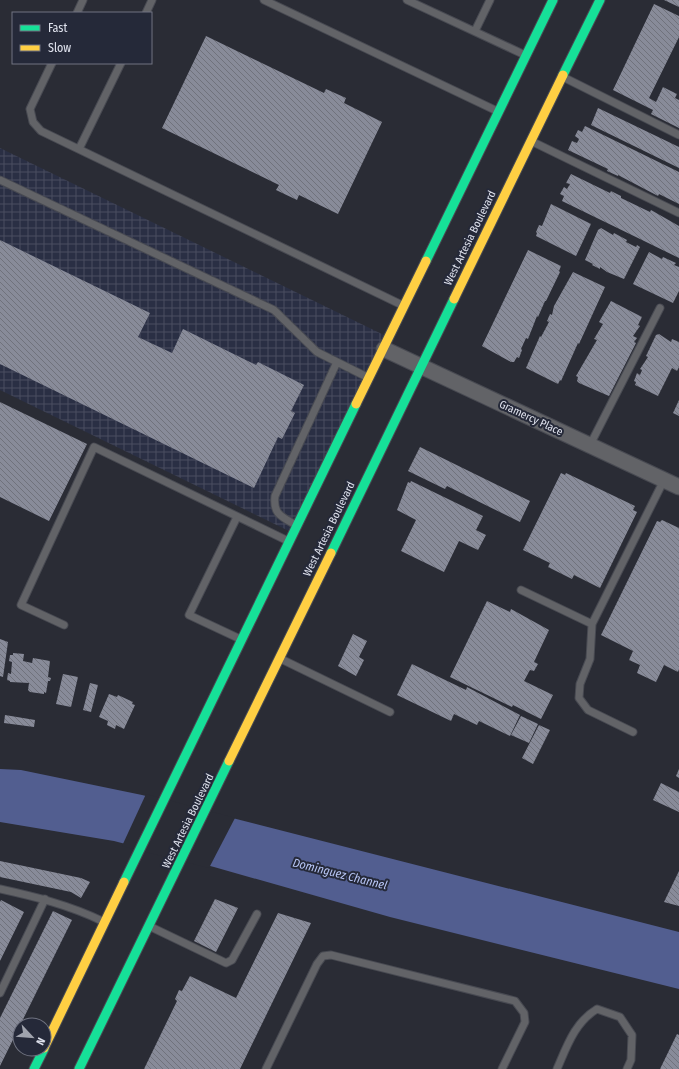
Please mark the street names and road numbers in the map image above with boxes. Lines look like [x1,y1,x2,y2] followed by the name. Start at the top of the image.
[441,189,499,287] street label: West Artesia Boulevard
[497,398,565,438] street label: Gramercy Place
[300,480,358,578] street label: West Artesia Boulevard
[159,772,217,870] street label: West Artesia Boulevard

